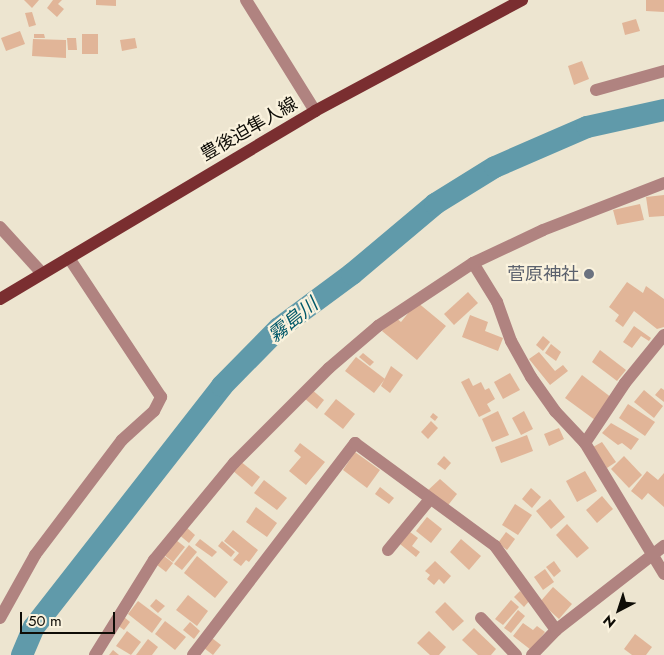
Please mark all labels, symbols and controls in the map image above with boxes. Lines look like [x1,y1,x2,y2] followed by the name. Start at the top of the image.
[197,93,301,165] street label: 豊後迫隼人線
[507,263,579,285] place label: 菅原神社
[583,268,595,280] marker: 菅原神社
[264,293,322,347] water label: 霧島川
[594,585,644,635] north arrow
[22,602,118,634] scale bar
[28,610,62,632] text: 50 m
[599,610,620,633] text: N

